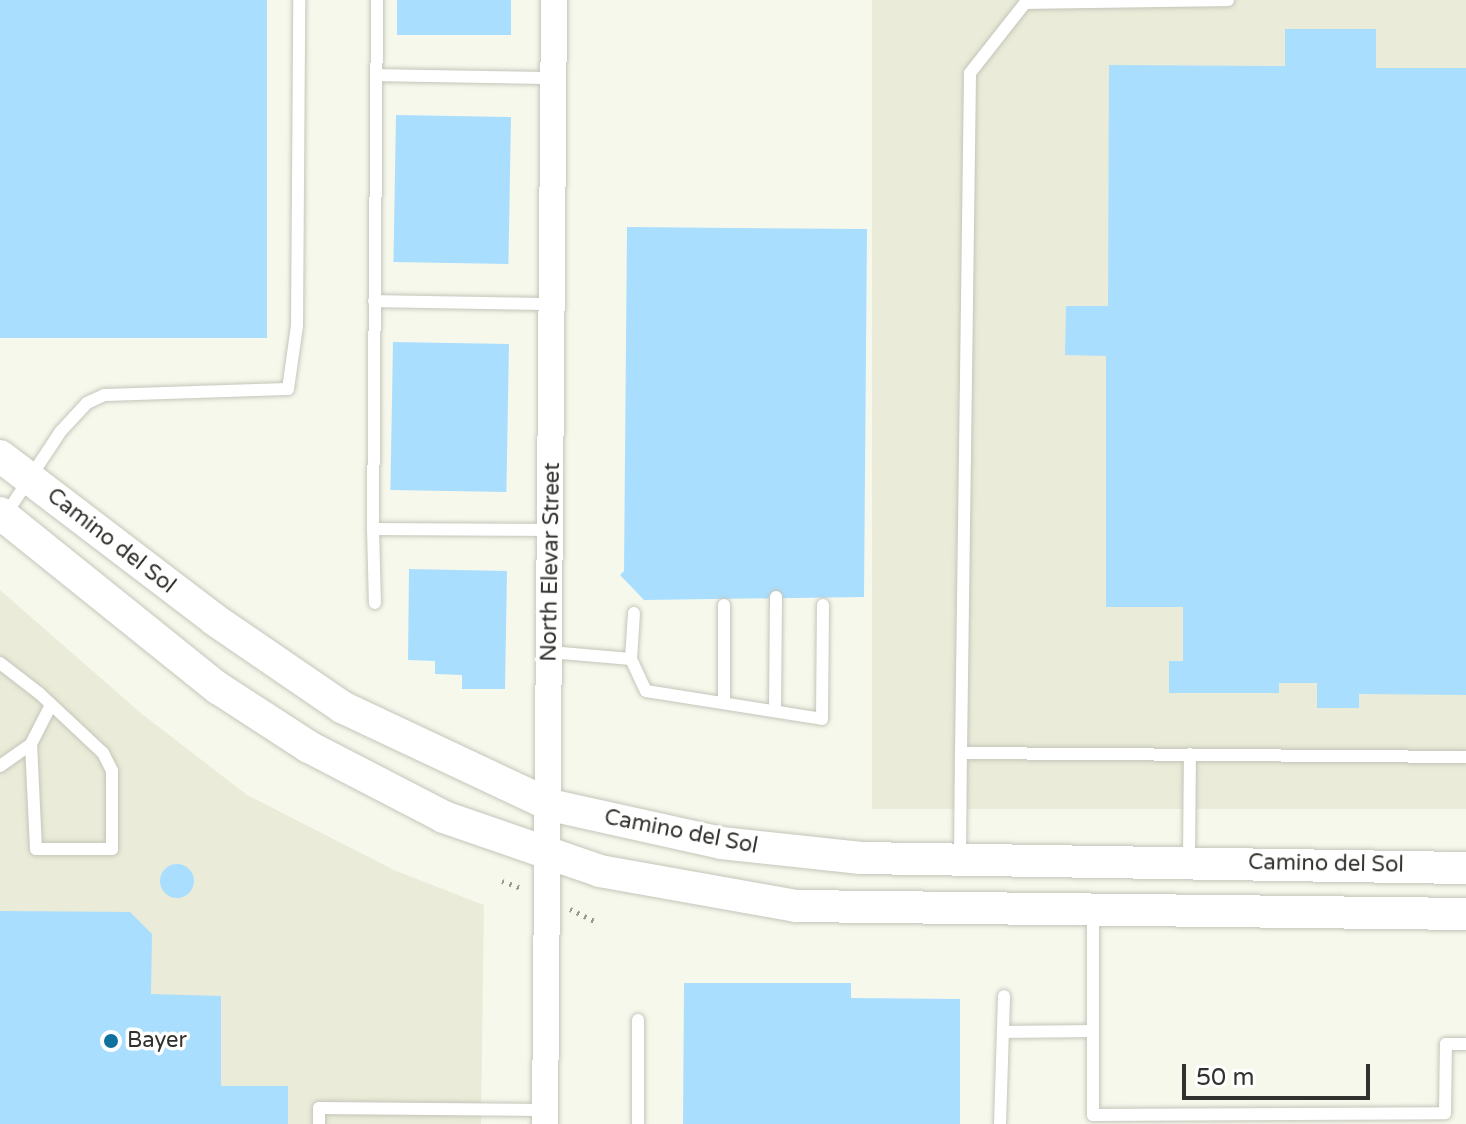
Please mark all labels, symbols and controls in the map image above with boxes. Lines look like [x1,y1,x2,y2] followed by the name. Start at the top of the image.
[536,462,566,662] street label: North Elevar Street
[42,483,180,599] street label: Camino del Sol
[602,804,760,860] street label: Camino del Sol
[1248,849,1404,879] street label: Camino del Sol
[127,1028,187,1054] place label: Bayer
[102,1032,120,1050] marker: Bayer
[1186,1048,1374,1098] scale bar
[1196,1063,1254,1092] text: 50 m

